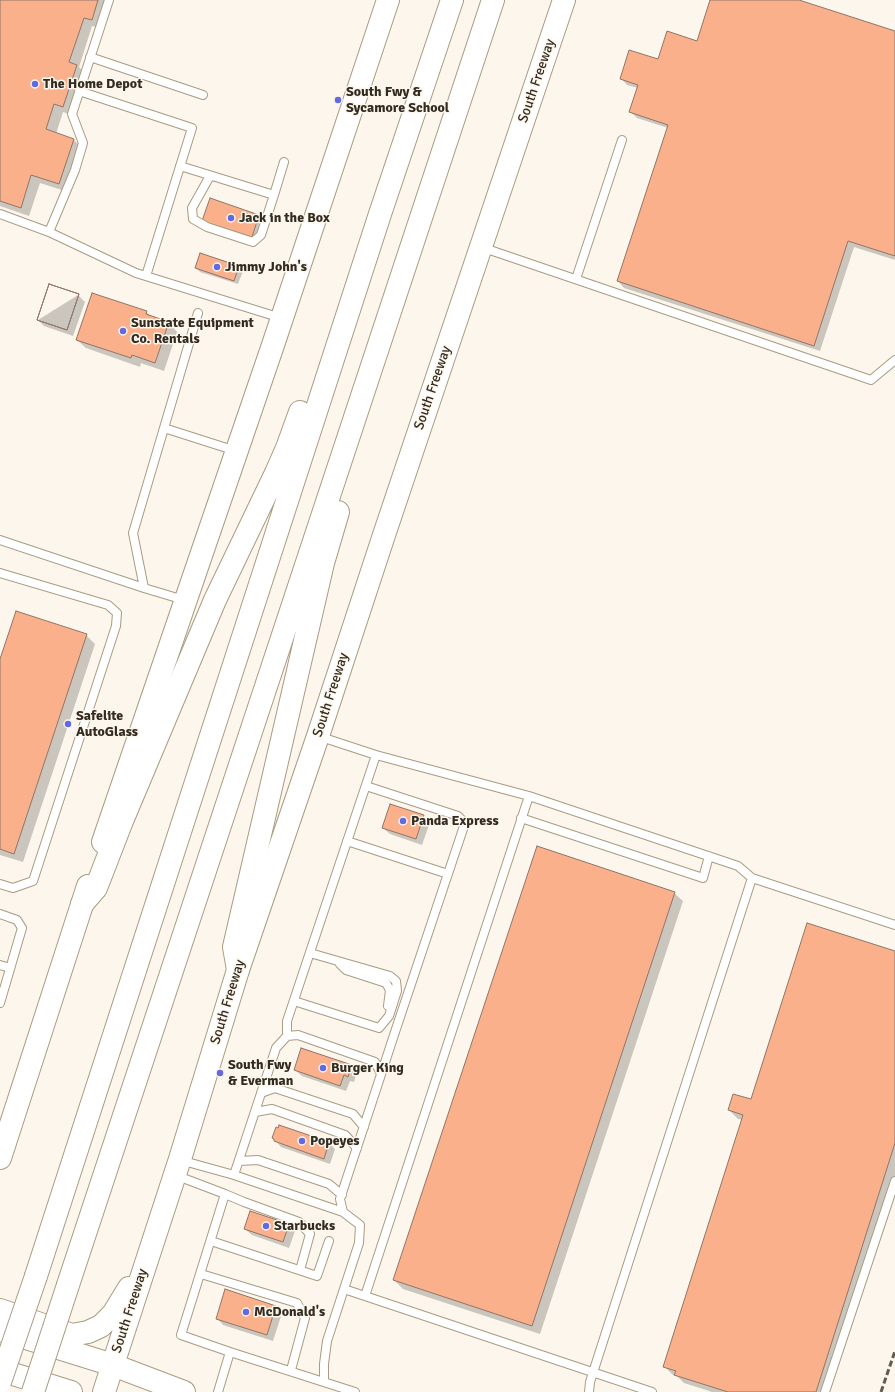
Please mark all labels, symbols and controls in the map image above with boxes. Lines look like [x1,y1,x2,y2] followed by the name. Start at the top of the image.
[515,37,559,125] street label: South Freeway
[43,76,142,92] place label: The Home Depot
[30,79,40,89] marker: The Home Depot
[346,84,449,116] place label: South Fwy & Sycamore School
[333,95,343,105] marker: South Fwy & Sycamore School
[239,210,330,226] place label: Jack in the Box
[226,213,236,223] marker: Jack in the Box
[225,259,307,275] place label: Jimmy John's
[212,262,222,272] marker: Jimmy John's
[131,315,254,348] place label: Sunstate Equipment Co. Rentals
[118,326,128,336] marker: Sunstate Equipment Co. Rentals
[411,344,455,432] street label: South Freeway
[309,651,353,739] street label: South Freeway
[76,708,138,740] place label: Safelite AutoGlass
[63,719,73,729] marker: Safelite AutoGlass
[411,813,499,829] place label: Panda Express
[398,816,408,826] marker: Panda Express
[207,958,249,1046] street label: South Freeway
[228,1057,293,1090] place label: South Fwy & Everman
[331,1060,404,1076] place label: Burger King
[318,1063,328,1073] marker: Burger King
[215,1068,225,1078] marker: South Fwy & Everman
[310,1133,360,1149] place label: Popeyes
[297,1136,307,1146] marker: Popeyes
[274,1218,335,1234] place label: Starbucks
[261,1221,271,1231] marker: Starbucks
[108,1267,152,1355] street label: South Freeway
[254,1304,325,1320] place label: McDonald's
[241,1307,251,1317] marker: McDonald's

